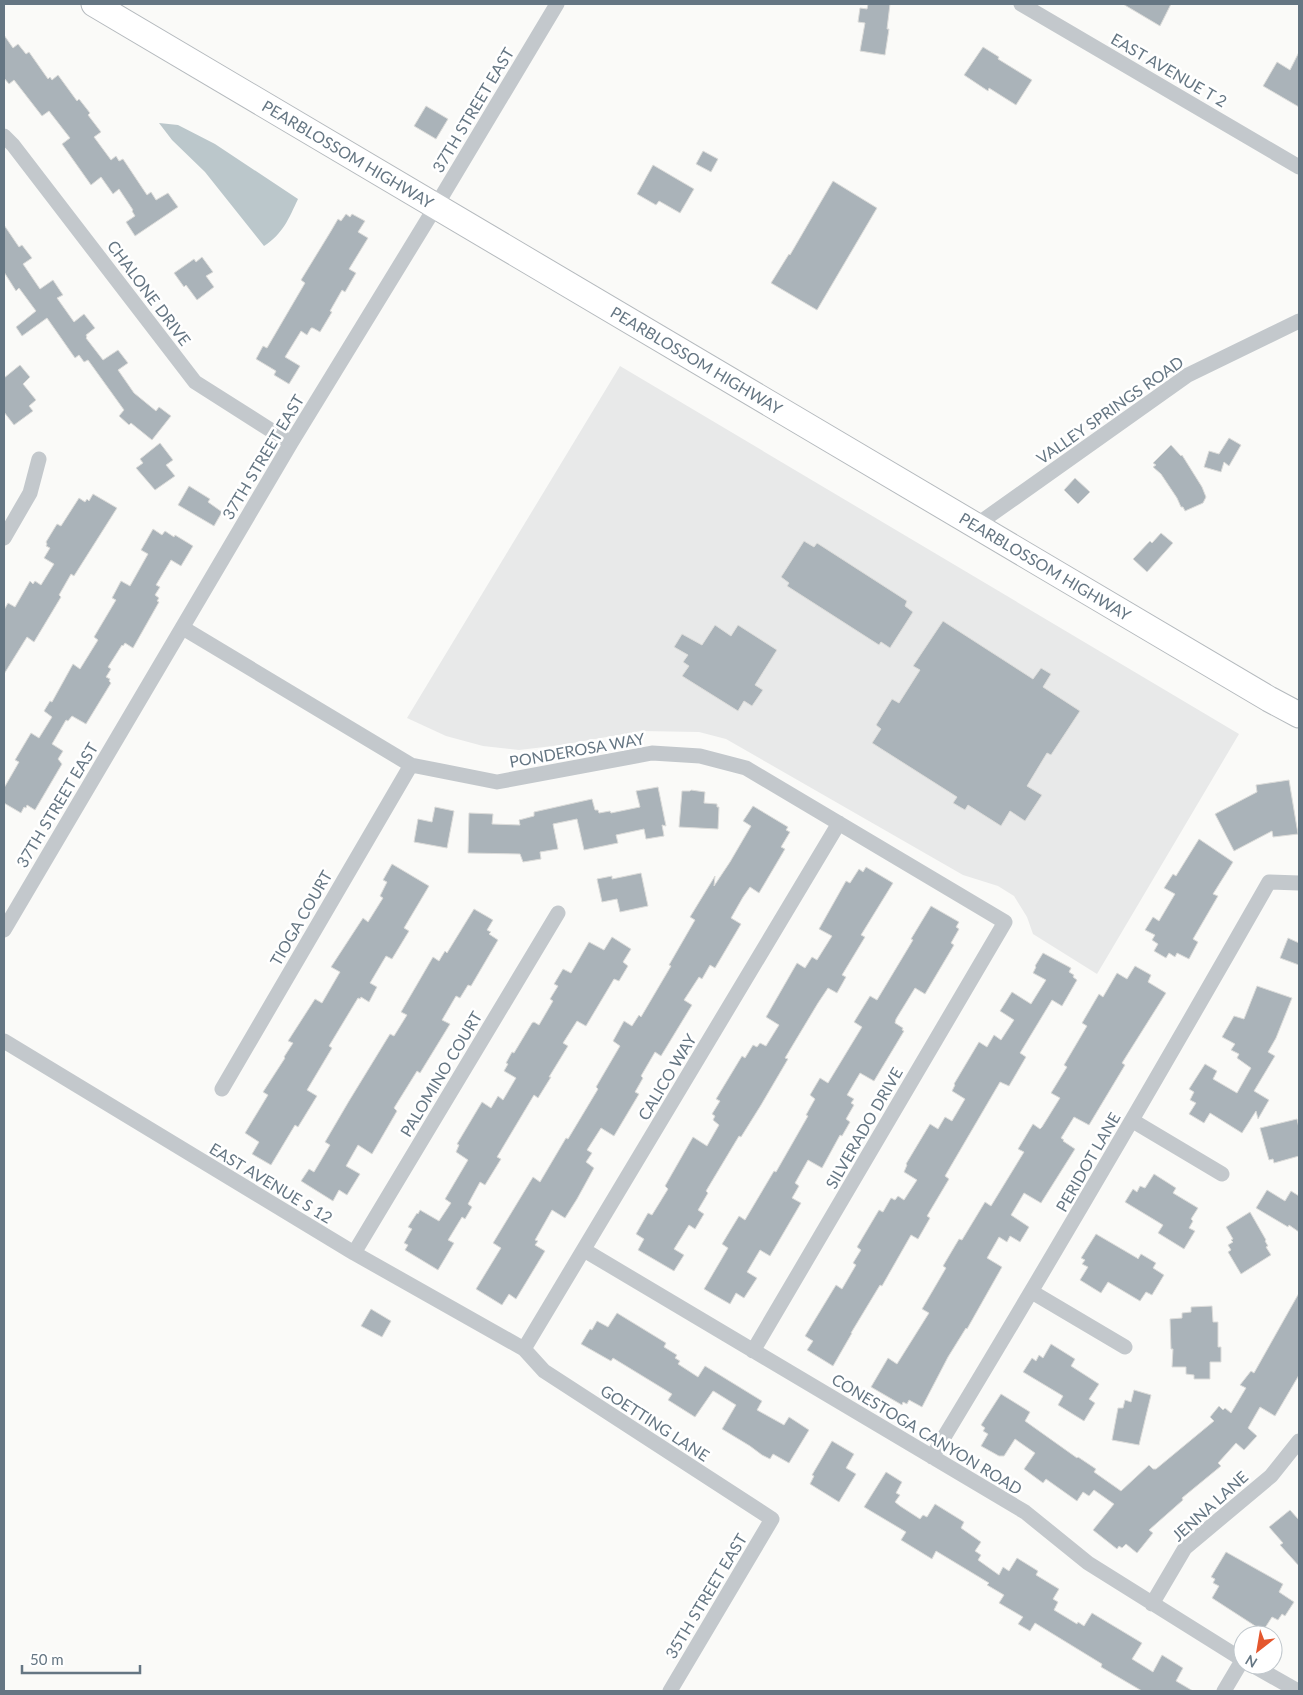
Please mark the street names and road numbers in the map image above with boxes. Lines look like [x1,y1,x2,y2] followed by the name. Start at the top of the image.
[1108,29,1231,110] street label: EAST AVENUE T 2
[428,43,518,176] street label: 37TH STREET EAST
[259,96,437,212] street label: PEARBLOSSOM HIGHWAY
[104,236,195,349] street label: CHALONE DRIVE
[608,302,786,418] street label: PEARBLOSSOM HIGHWAY
[1033,352,1187,468] street label: VALLEY SPRINGS ROAD
[218,390,308,523] street label: 37TH STREET EAST
[956,508,1135,624] street label: PEARBLOSSOM HIGHWAY
[508,728,646,771] street label: PONDEROSA WAY
[12,738,102,871] street label: 37TH STREET EAST
[266,866,336,969] street label: TIOGA COURT
[396,1007,486,1140] street label: PALOMINO COURT
[633,1030,700,1123] street label: CALICO WAY
[821,1064,906,1192] street label: SILVERADO DRIVE
[1051,1109,1124,1215] street label: PERIDOT LANE
[206,1138,336,1227] street label: EAST AVENUE S 12
[829,1369,1026,1498] street label: CONESTOGA CANYON ROAD
[597,1380,713,1465] street label: GOETTING LANE
[1168,1467,1251,1545] street label: JENNA LANE
[661,1529,751,1662] street label: 35TH STREET EAST

